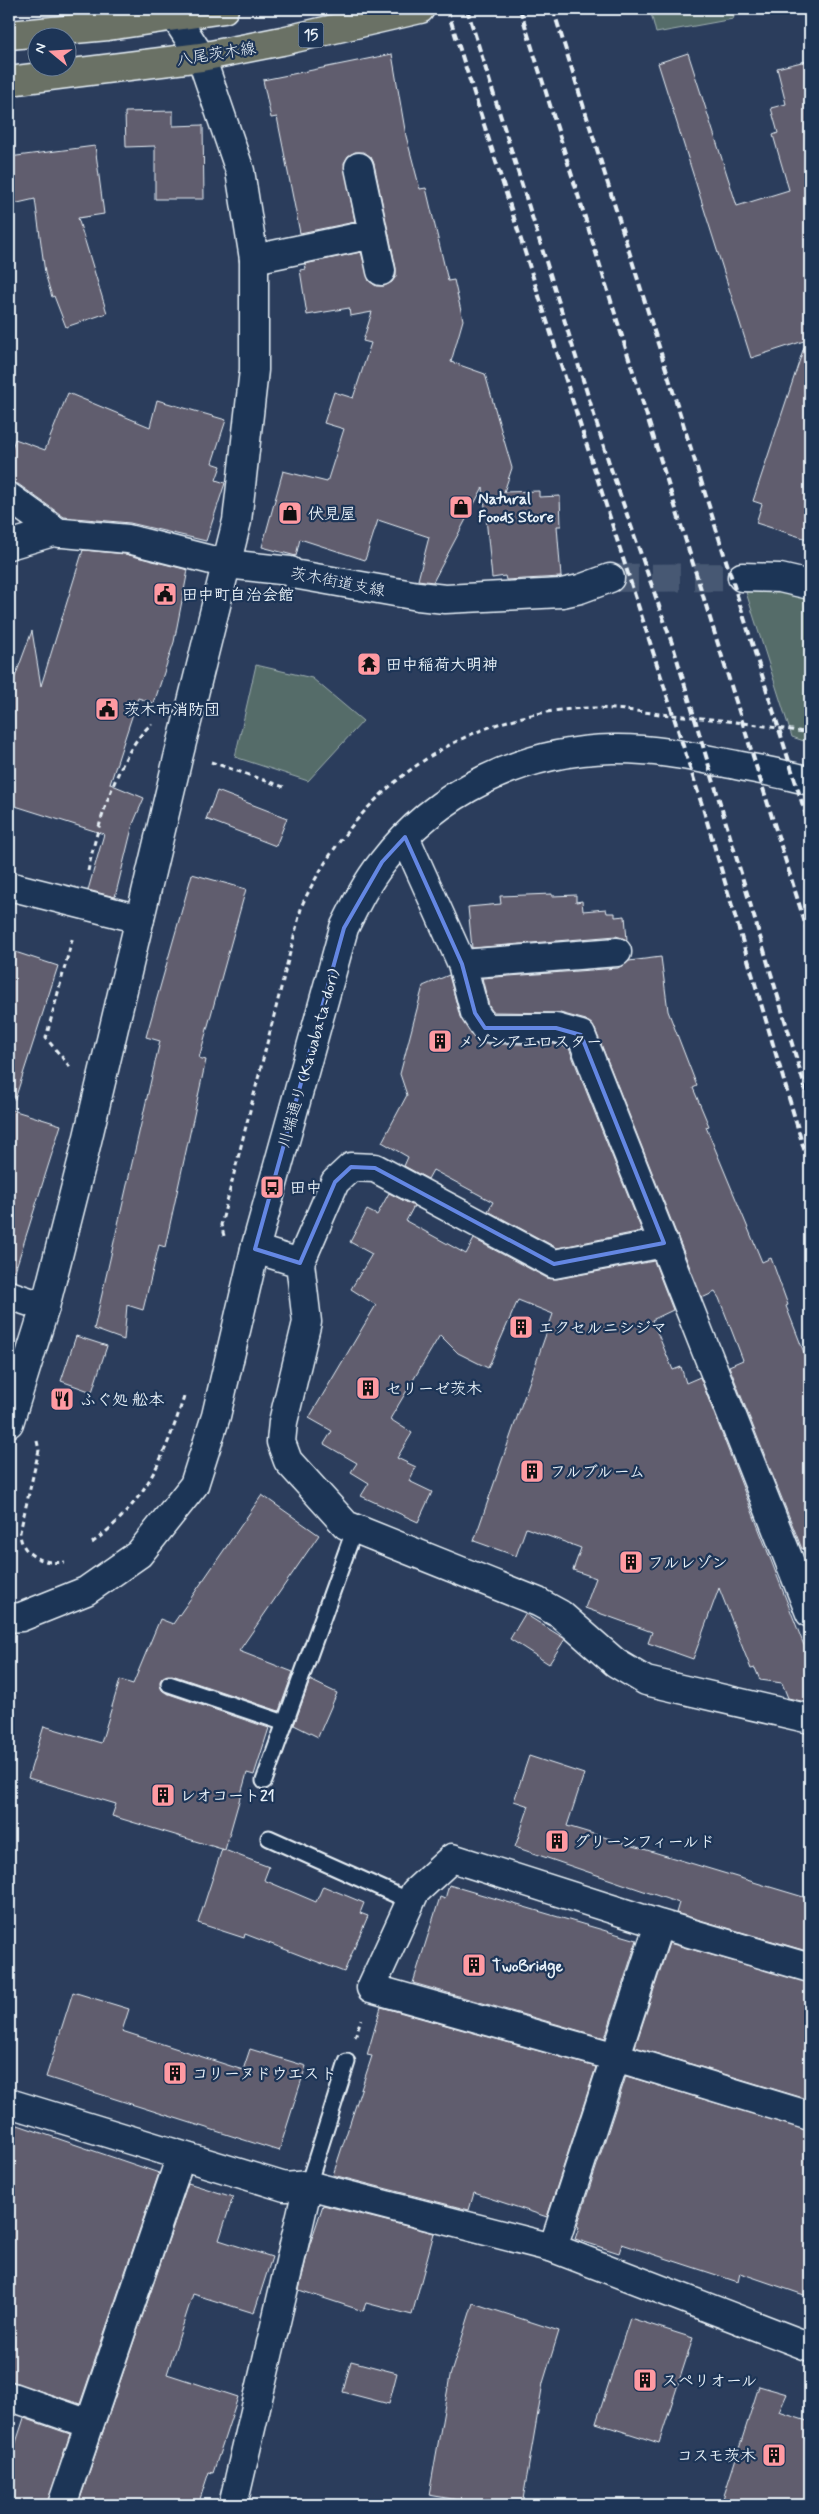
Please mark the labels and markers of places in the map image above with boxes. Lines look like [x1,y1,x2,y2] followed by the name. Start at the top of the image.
[478,489,554,528] place label: Natural Foods Store
[448,494,474,520] shop icon: Natural Foods Store
[277,500,303,526] shop icon: 伏見屋
[308,504,356,525] place label: 伏見屋
[152,581,178,607] public building icon: 田中町自治会館
[182,585,294,606] place label: 田中町自治会館
[356,651,382,677] temple icon: 田中稲荷大明神
[386,655,498,676] place label: 田中稲荷大明神
[94,696,120,722] public building icon: 茨木市消防団
[124,700,220,721] place label: 茨木市消防団
[427,1028,453,1054] building icon: メゾンアエロスター
[458,1032,602,1053] place label: メゾンアエロスター
[259,1174,285,1200] bus stop icon: 田中
[290,1178,322,1199] place label: 田中
[508,1314,534,1340] building icon: エクセルニシジマ
[538,1318,667,1339] place label: エクセルニシジマ
[355,1375,381,1401] building icon: セリーゼ茨木
[386,1379,482,1400] place label: セリーゼ茨木
[49,1386,75,1412] restaurant icon: ふぐ処 舩本
[80,1390,164,1411] place label: ふぐ処 舩本
[519,1458,545,1484] building icon: フルブルーム
[550,1462,645,1483] place label: フルブルーム
[618,1549,644,1575] building icon: フルレゾン
[648,1553,728,1574] place label: フルレゾン
[150,1782,176,1808] building icon: レオコート21
[180,1786,275,1807] place label: レオコート21
[544,1828,570,1854] building icon: グリーンフィールド
[574,1832,715,1853] place label: グリーンフィールド
[461,1952,487,1978] building icon: TwoBridge
[492,1956,563,1979] place label: TwoBridge
[162,2060,188,2086] building icon: コリーヌドウエスト
[192,2064,337,2085] place label: コリーヌドウエスト
[632,2367,658,2393] building icon: スペリオール
[662,2371,757,2392] place label: スペリオール
[761,2442,787,2468] building icon: コスモ茨木
[677,2446,756,2467] place label: コスモ茨木

